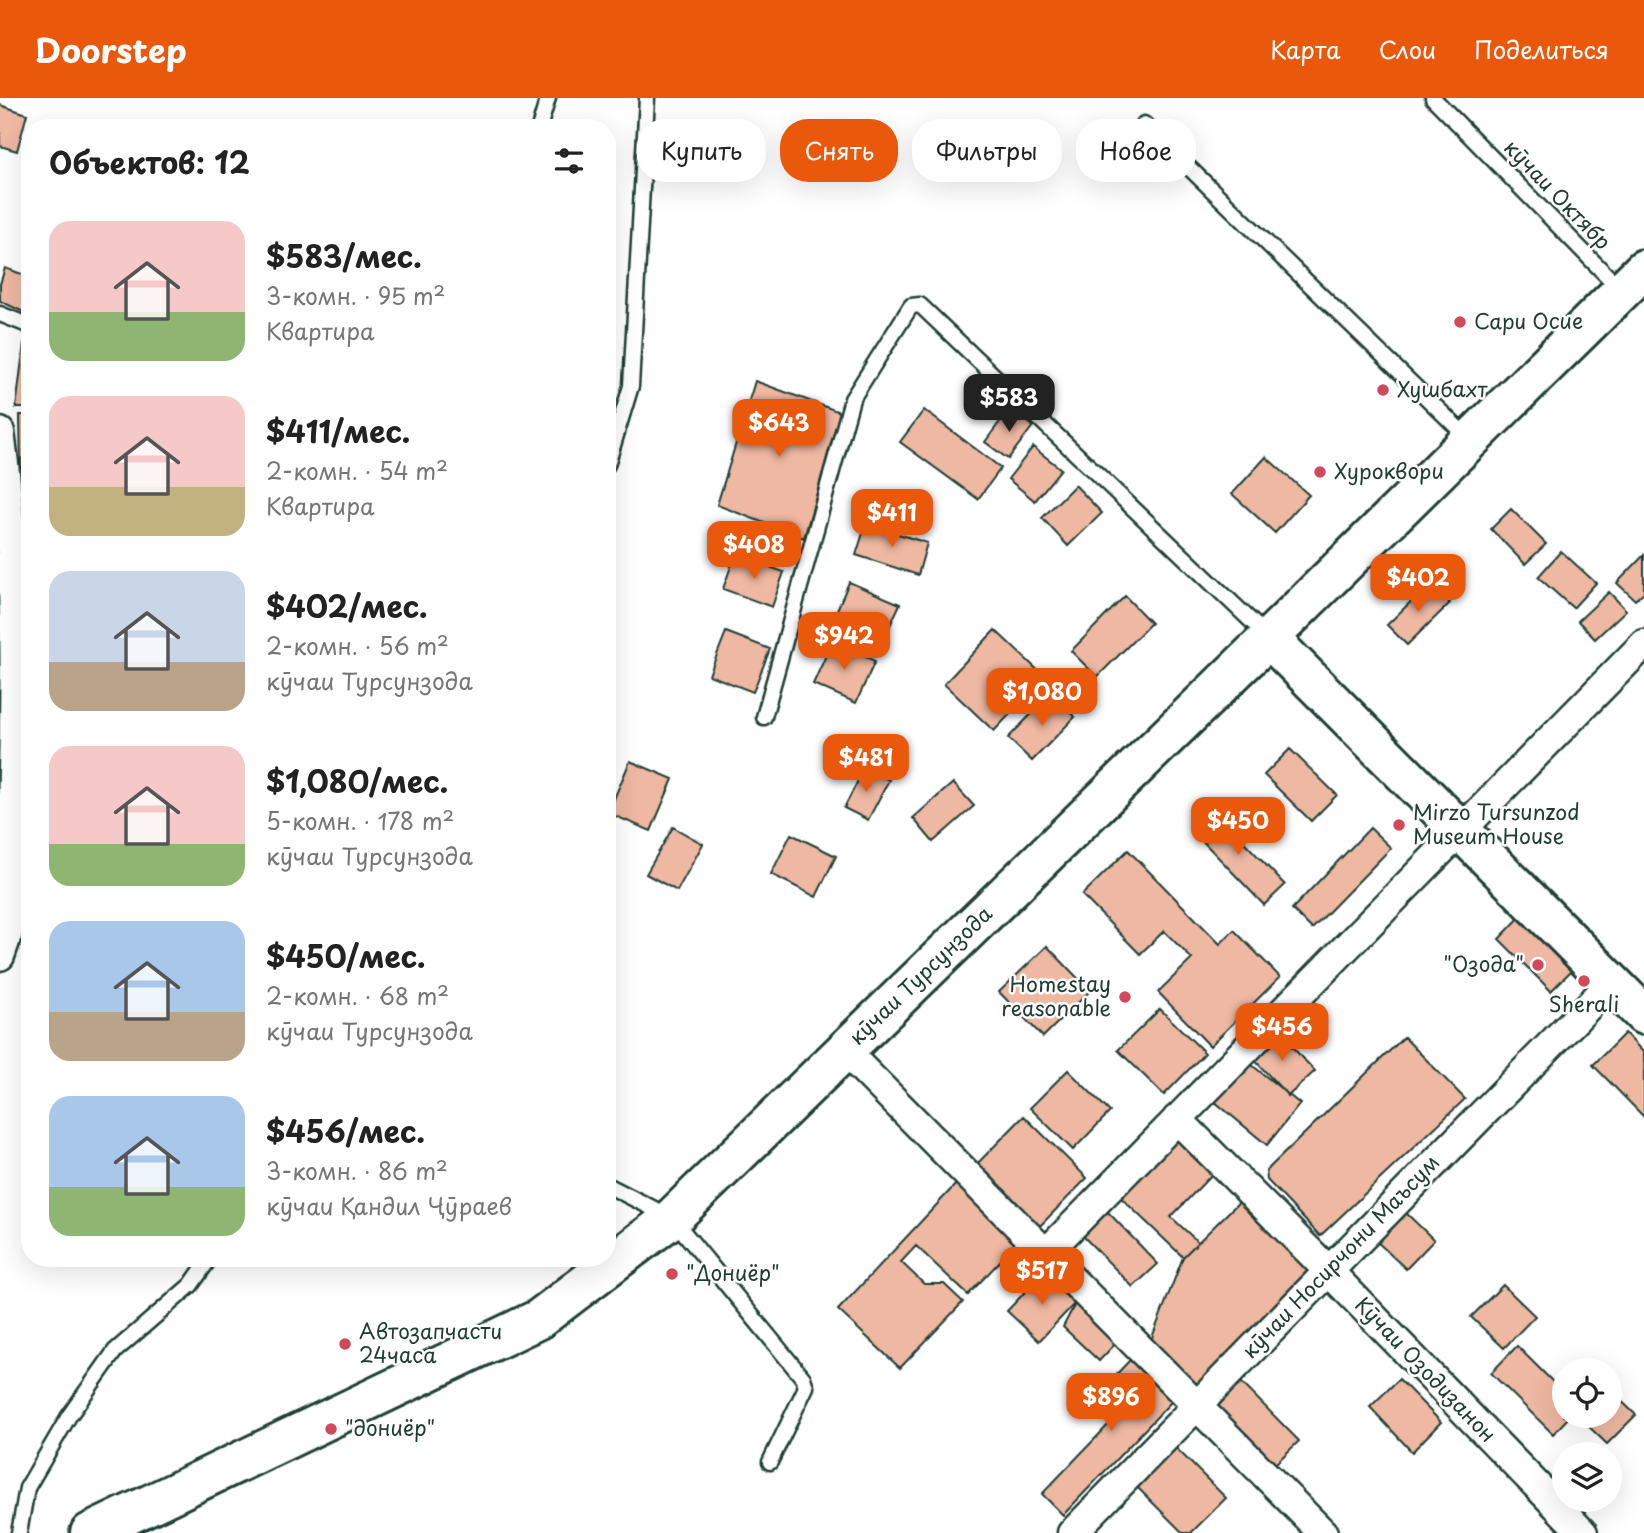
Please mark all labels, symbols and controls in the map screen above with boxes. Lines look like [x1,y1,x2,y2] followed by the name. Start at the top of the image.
[35,24,187,74] text: Doorstep
[1270,31,1341,67] text: Карта
[1379,31,1436,67] text: Слои
[1474,31,1609,67] text: Поделиться
[637,119,766,182] chip: Купить
[780,119,898,182] chip: Снять
[912,119,1062,182] chip: Фильтры
[1076,119,1196,182] chip: Новое
[1497,131,1620,256] street label: кӯчаи Октябр
[49,139,250,184] text: Объектов: 12
[550,142,588,180] icon: filters
[266,233,422,278] text: $583/мес.
[105,249,189,333] icon: home
[266,278,445,313] text: 3-комн. · 95 m²
[1474,304,1583,336] place label: Сари Осие
[266,313,374,348] text: Квартира
[1452,314,1468,330] marker: Сари Осие
[1397,372,1488,404] place label: Хушбахт
[968,374,1050,434] pin: $583
[980,379,1038,414] text: $583
[1375,382,1391,398] marker: Хушбахт
[738,400,820,459] pin: $643
[748,404,810,439] text: $643
[266,408,410,453] text: $411/мес.
[105,424,189,508] icon: home
[266,453,448,488] text: 2-комн. · 54 m²
[1334,454,1444,486] place label: Хуроквори
[1312,464,1328,480] marker: Хуроквори
[266,488,374,523] text: Квартира
[851,490,933,549] pin: $411
[867,494,917,529] text: $411
[713,522,795,581] pin: $408
[723,526,785,561] text: $408
[1377,554,1459,614] pin: $402
[1386,559,1450,594] text: $402
[266,583,427,628] text: $402/мес.
[105,599,189,683] icon: home
[803,612,885,672] pin: $942
[814,617,874,652] text: $942
[266,628,449,663] text: 2-комн. · 56 m²
[266,663,473,698] text: кӯчаи Турсунзода
[985,668,1099,728] pin: $1,080
[1002,673,1082,708] text: $1,080
[825,734,907,794] pin: $481
[839,739,893,774] text: $481
[266,758,448,803] text: $1,080/мес.
[105,774,189,858] icon: home
[1413,795,1580,851] place label: Mirzo Tursunzod Museum House
[1197,798,1279,857] pin: $450
[1207,802,1269,837] text: $450
[266,803,454,838] text: 5-комн. · 178 m²
[1391,817,1407,833] marker: Mirzo Tursunzod Museum House
[266,838,473,873] text: кӯчаи Турсунзода
[841,897,999,1052] street label: кӯчаи Турсунзода
[266,933,426,978] text: $450/мес.
[1443,947,1524,979] place label: "Озода"
[105,949,189,1033] icon: home
[1530,957,1546,973] marker: "Озода"
[1001,967,1111,1023] place label: Homestay reasonable
[1576,973,1592,989] marker: Sherali
[266,978,449,1013] text: 2-комн. · 68 m²
[1549,987,1619,1019] place label: Sherali
[1117,989,1133,1005] marker: Homestay reasonable
[1241,1004,1323,1063] pin: $456
[1251,1008,1313,1043] text: $456
[266,1013,473,1048] text: кӯчаи Турсунзода
[266,1108,425,1153] text: $456/мес.
[105,1124,189,1208] icon: home
[1233,1146,1446,1365] street label: кӯчаи Носирчони Маъсум
[266,1153,448,1188] text: 3-комн. · 86 m²
[266,1188,512,1223] text: кӯчаи Қандил Ҷӯраев
[1001,1248,1083,1307] pin: $517
[1016,1252,1068,1287] text: $517
[686,1256,780,1288] place label: "Дониёр"
[664,1266,680,1282] marker: "Дониёр"
[1348,1289,1504,1449] street label: Кӯчаи Озодизанон
[359,1314,502,1370] place label: Автозапчасти 24часа
[337,1336,353,1352] marker: Автозапчасти 24часа
[1552,1358,1622,1512] map controls
[1552,1358,1622,1428] button: locate
[1070,1374,1152,1433] pin: $896
[1082,1378,1140,1413] text: $896
[345,1411,435,1443] place label: "дониёр"
[323,1421,339,1437] marker: "дониёр"
[1552,1442,1622,1512] button: layers

